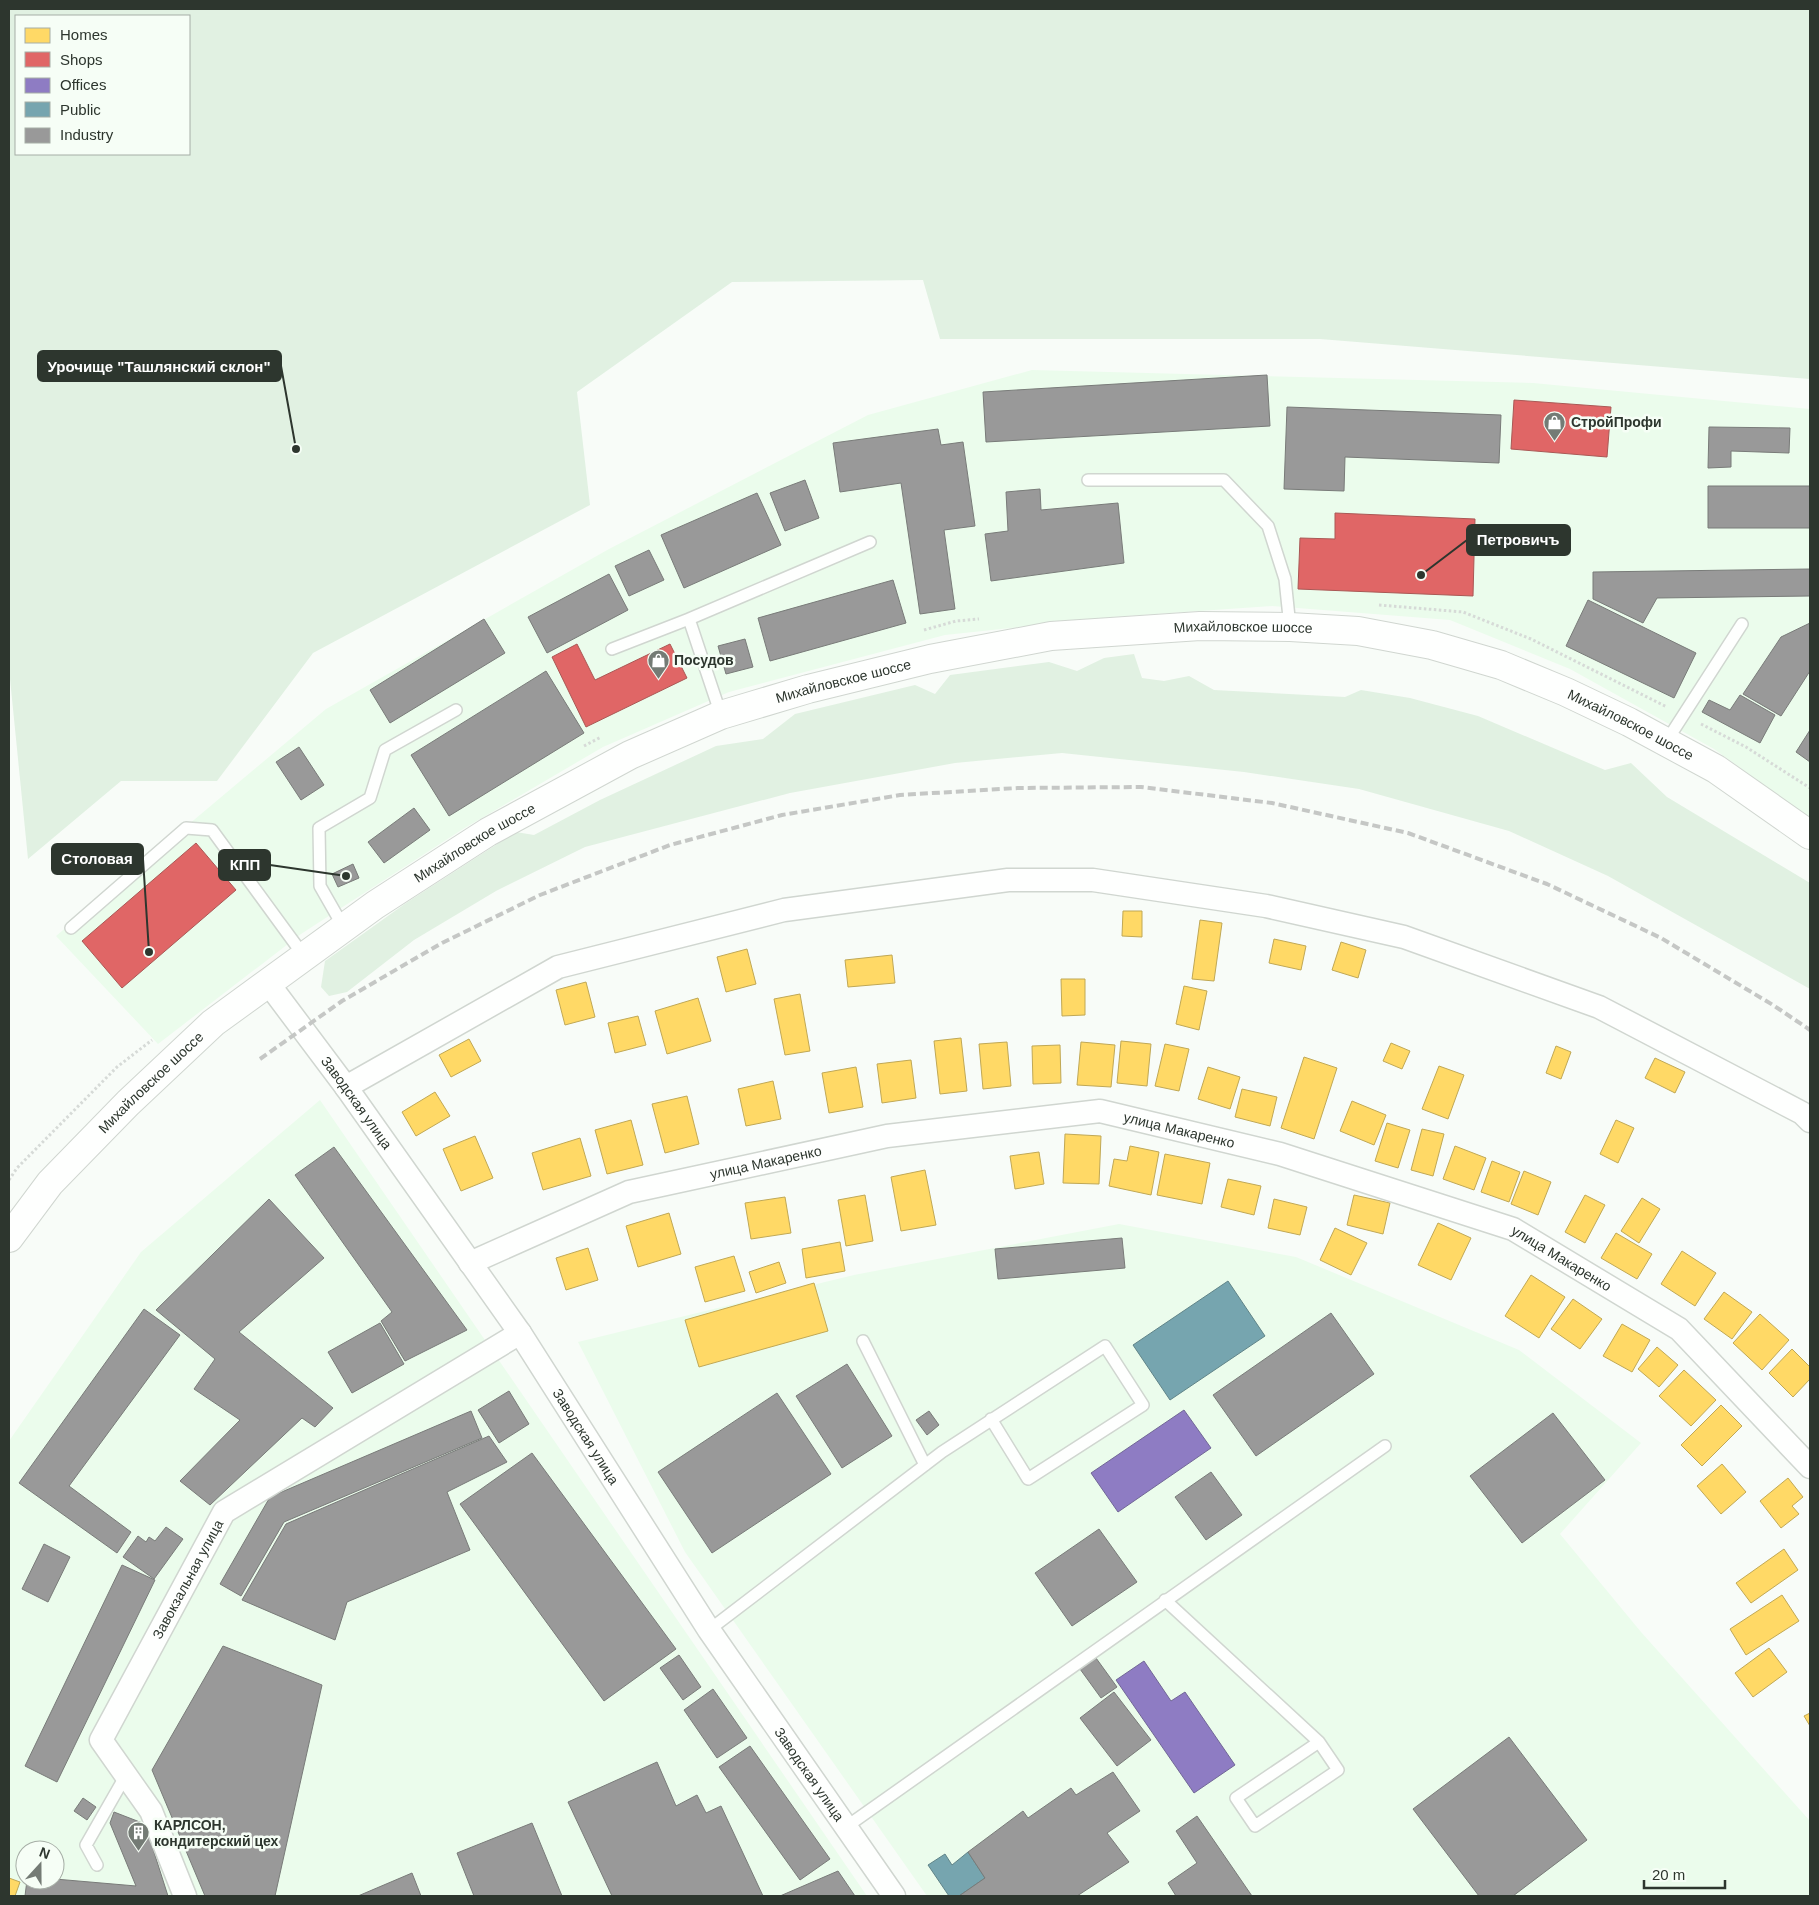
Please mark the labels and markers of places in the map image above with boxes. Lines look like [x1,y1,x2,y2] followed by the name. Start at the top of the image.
[38,351,281,381] callout: Урочище "Ташлянский склон"
[1543,410,1567,441] shop icon: СтройПрофи
[1571,414,1662,430] place label: СтройПрофи
[1467,525,1570,555] callout: Петровичъ
[646,648,670,679] shop icon: Посудов
[674,652,734,668] place label: Посудов
[52,844,143,874] callout: Столовая
[219,850,270,880] callout: КПП
[154,1817,279,1849] place label: КАРЛСОН, кондитерский цех
[126,1821,150,1852] building icon: КАРЛСОН, кондитерский цех

